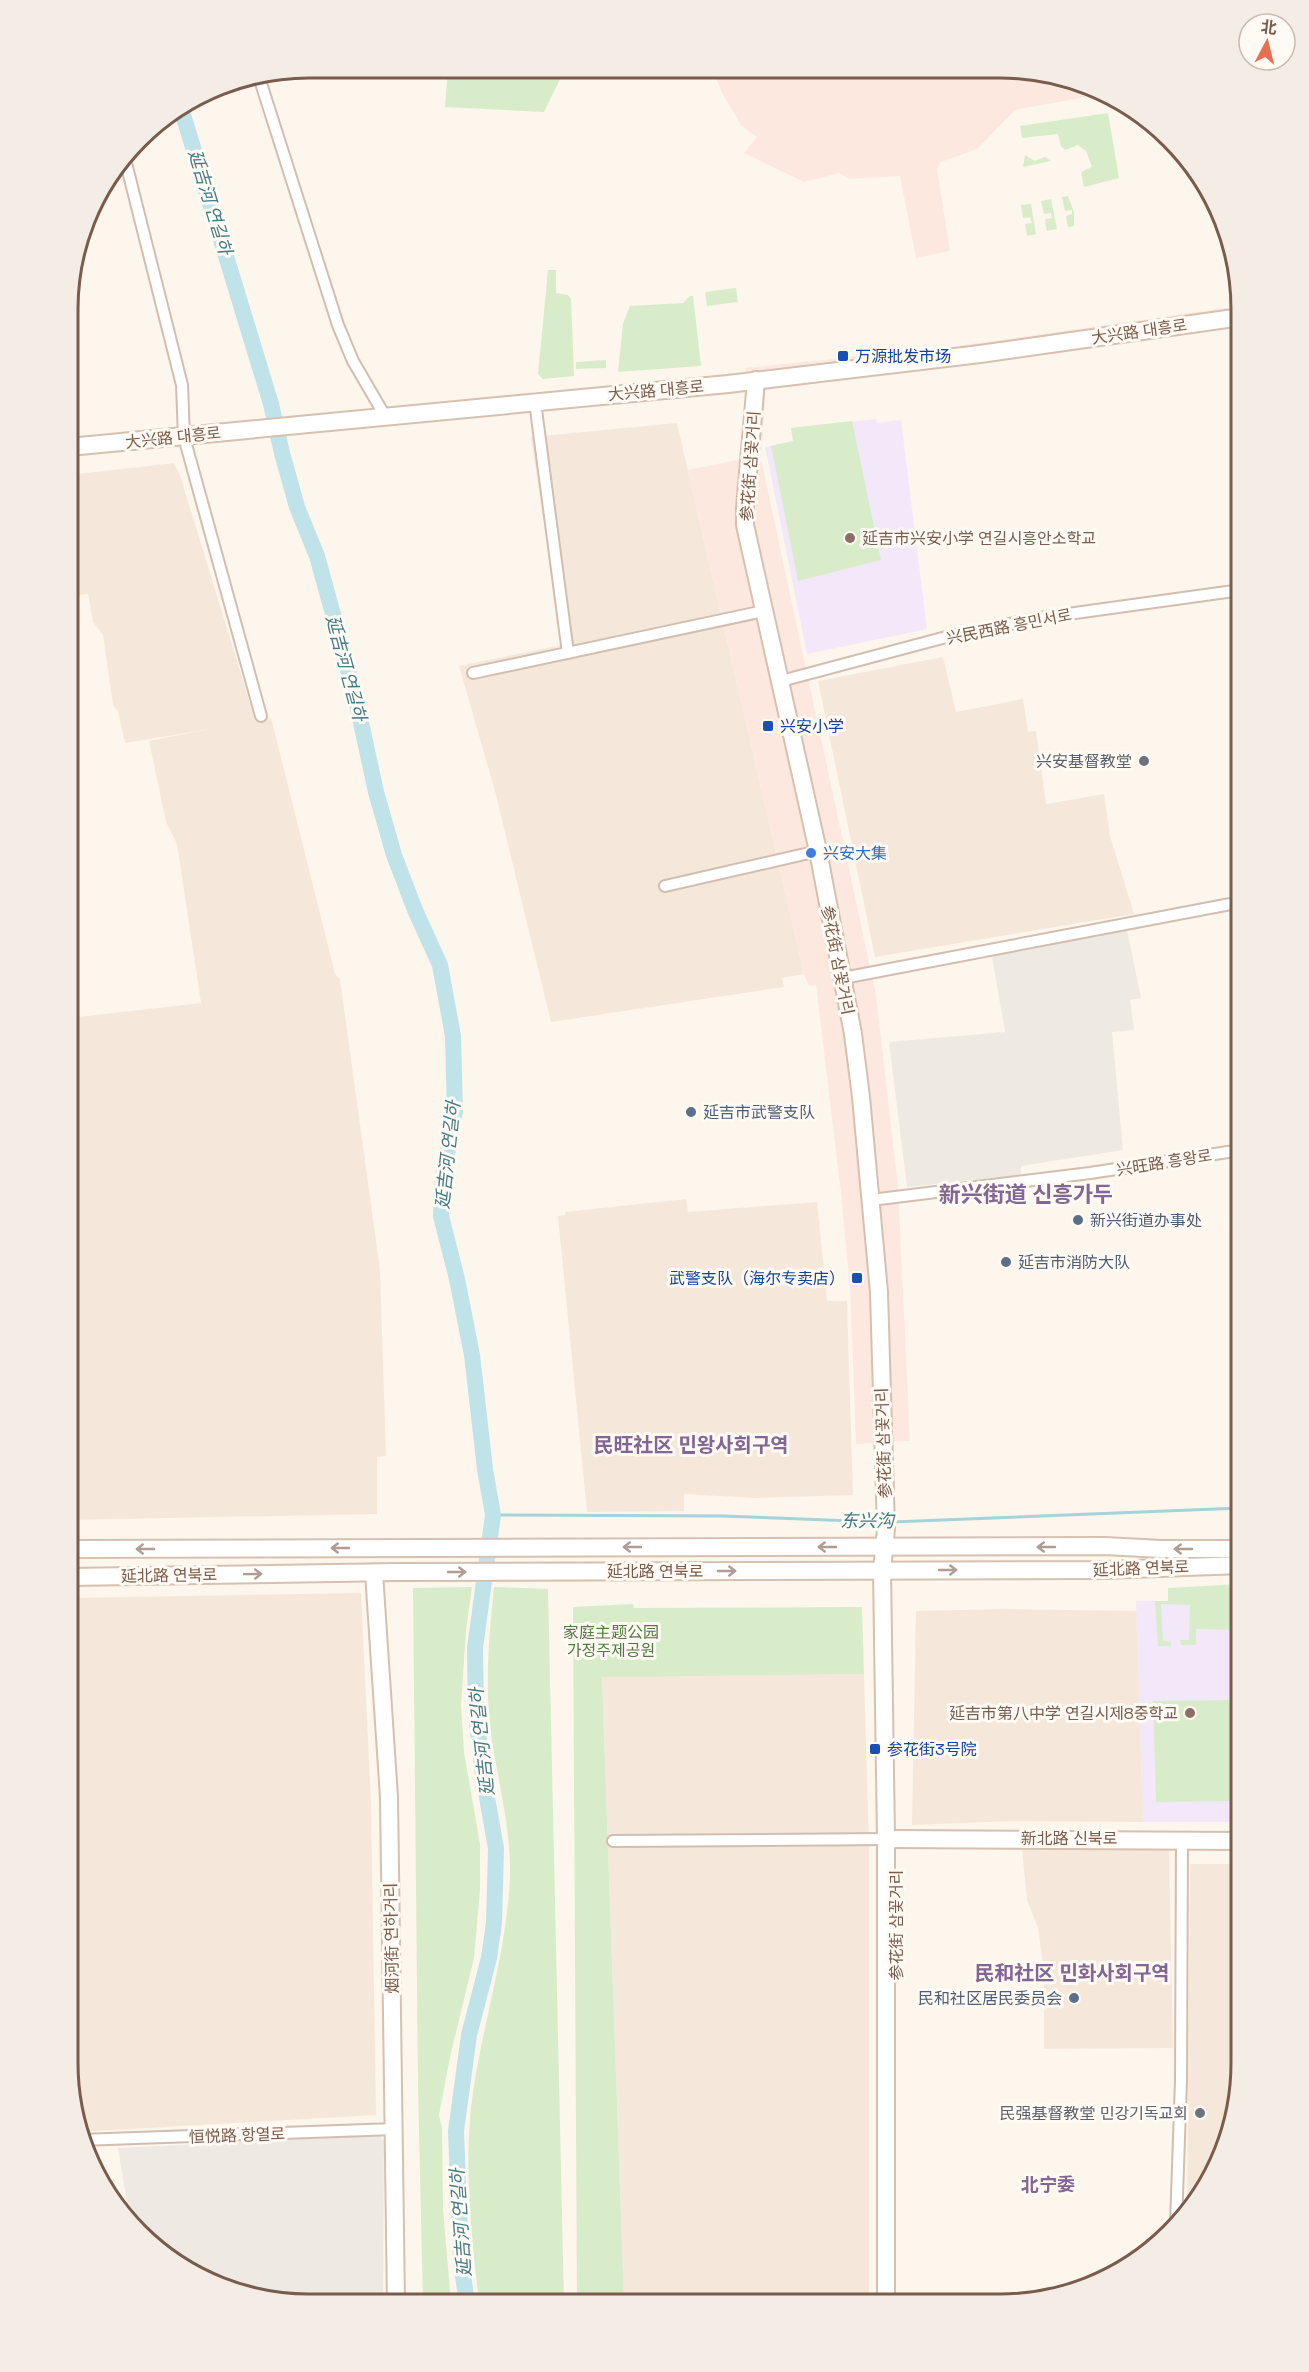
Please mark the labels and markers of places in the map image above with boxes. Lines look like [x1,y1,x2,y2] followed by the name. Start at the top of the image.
[855,346,951,367] place label: 万源批发市场
[836,349,850,363] marker: 万源批发市场
[862,528,1096,549] place label: 延吉市兴安小学 연길시흥안소학교
[843,531,857,545] marker: 延吉市兴安小学 연길시흥안소학교
[780,716,844,737] place label: 兴安小学
[761,719,775,733] marker: 兴安小学
[1036,751,1132,772] place label: 兴安基督教堂
[1137,754,1151,768] marker: 兴安基督教堂
[823,843,887,864] place label: 兴安大集
[804,846,818,860] marker: 兴安大集
[703,1102,815,1123] place label: 延吉市武警支队
[684,1105,698,1119] marker: 延吉市武警支队
[1090,1210,1202,1231] place label: 新兴街道办事处
[1071,1213,1085,1227] marker: 新兴街道办事处
[1018,1252,1130,1273] place label: 延吉市消防大队
[999,1255,1013,1269] marker: 延吉市消防大队
[669,1268,845,1289] place label: 武警支队（海尔专卖店）
[850,1271,864,1285] marker: 武警支队（海尔专卖店）
[949,1703,1178,1724] place label: 延吉市第八中学 연길시제8중학교
[1183,1706,1197,1720] marker: 延吉市第八中学 연길시제8중학교
[887,1739,977,1760] place label: 参花街3号院
[868,1742,882,1756] marker: 参花街3号院
[918,1988,1062,2009] place label: 民和社区居民委员会
[1067,1991,1081,2005] marker: 民和社区居民委员会
[1000,2103,1188,2124] place label: 民强基督教堂 민강기독교회
[1193,2106,1207,2120] marker: 民强基督教堂 민강기독교회

